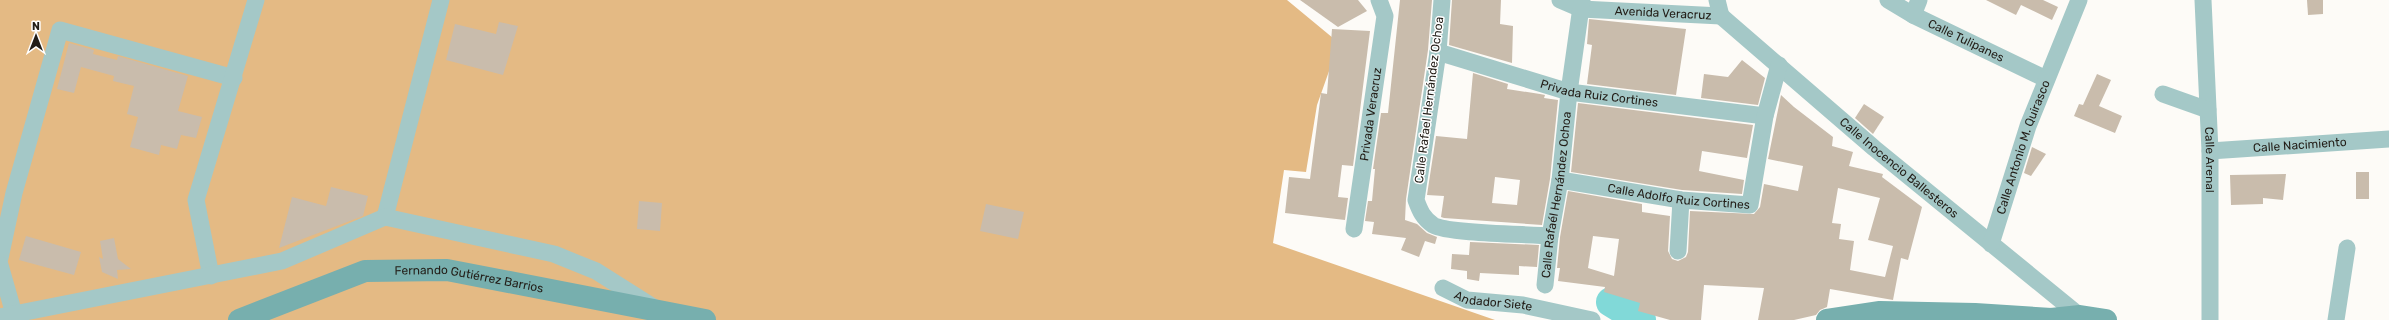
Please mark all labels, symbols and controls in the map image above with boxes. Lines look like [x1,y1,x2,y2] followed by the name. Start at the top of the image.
[1614,4,1712,23] street label: Avenida Veracruz
[16,16,56,56] north arrow
[1412,16,1446,184] street label: Calle Rafael Hernández Ochoa
[1926,16,2006,65] street label: Calle Tulipanes
[32,20,40,33] text: N
[1357,67,1384,162] street label: Privada Veracruz
[1539,77,1659,110] street label: Privada Ruiz Cortines
[1994,78,2053,216] street label: Calle Antonio M. Quirasco
[1539,111,1574,279] street label: Calle Rafaél Hernández Ochoa
[1837,115,1961,221] street label: Calle Inocencio Ballesteros
[2202,127,2217,193] street label: Calle Arenal
[2253,135,2347,155] street label: Calle Nacimiento
[1607,181,1750,212] street label: Calle Adolfo Ruiz Cortines
[394,263,545,296] street label: Fernando Gutiérrez Barrios
[1452,288,1534,314] street label: Andador Siete

